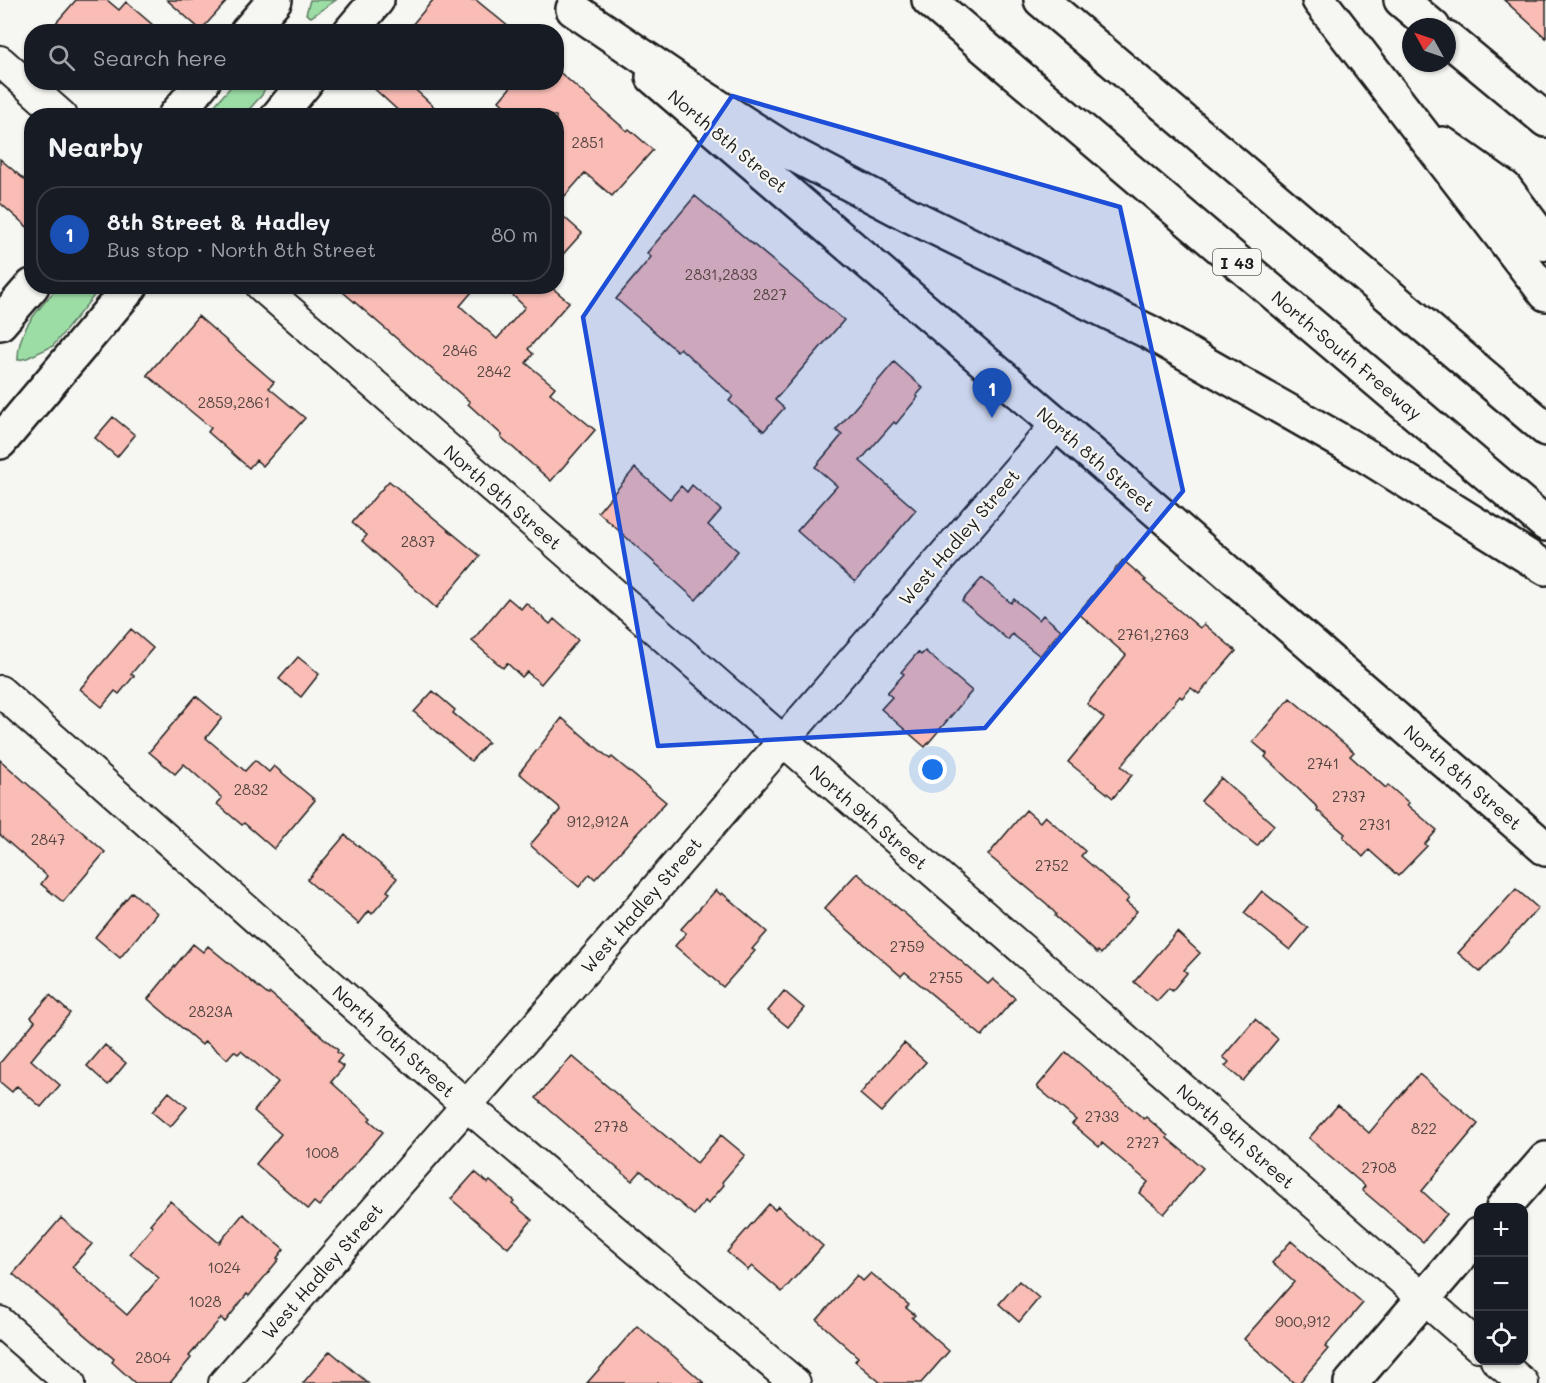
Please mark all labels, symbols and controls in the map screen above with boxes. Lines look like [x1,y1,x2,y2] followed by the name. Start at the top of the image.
[1402,18,1456,72] north arrow
[24,24,564,90] search box
[45,41,78,74] icon: search
[93,43,227,72] text: Search here
[663,84,793,198] street label: North 8th Street
[48,130,143,164] text: Nearby
[572,132,604,152] house number: 2851
[107,207,331,236] text: 8th Street & Hadley
[65,221,74,247] text: 1
[491,221,538,247] text: 80 m
[107,236,376,262] text: Bus stop · North 8th Street
[1213,249,1261,275] road number: I 43
[685,264,757,284] house number: 2831,2833
[753,284,787,304] house number: 2827
[1267,285,1427,425] street label: North-South Freeway
[442,340,478,360] house number: 2846
[477,361,511,381] house number: 2842
[972,368,1012,418] pin: 1
[198,392,270,412] house number: 2859,2861
[1032,401,1160,517] street label: North 8th Street
[439,439,567,555] street label: North 9th Street
[893,464,1025,610] street label: West Hadley Street
[401,531,435,551] house number: 2837
[1117,624,1189,644] house number: 2761,2763
[1399,719,1527,835] street label: North 8th Street
[1307,753,1339,773] house number: 2741
[918,755,947,784] your location
[805,759,933,875] street label: North 9th Street
[234,779,268,799] house number: 2832
[1332,786,1366,806] house number: 2737
[567,811,629,831] house number: 912,912A
[1359,814,1391,834] house number: 2731
[31,829,65,849] house number: 2847
[575,832,707,978] street label: West Hadley Street
[1035,855,1069,875] house number: 2752
[890,936,924,956] house number: 2759
[929,967,963,987] house number: 2755
[328,980,460,1102] street label: North 10th Street
[189,1001,233,1021] house number: 2823A
[1172,1078,1300,1194] street label: North 9th Street
[1085,1106,1119,1126] house number: 2733
[594,1116,628,1136] house number: 2778
[1411,1118,1437,1138] house number: 822
[1126,1132,1160,1152] house number: 2727
[305,1142,339,1162] house number: 1008
[1361,1157,1397,1177] house number: 2708
[256,1198,388,1344] street label: West Hadley Street
[1474,1203,1528,1365] map controls
[1474,1203,1528,1257] button: +
[207,1257,241,1277] house number: 1024
[1474,1257,1528,1311] button: −
[188,1291,222,1311] house number: 1028
[1275,1311,1331,1331] house number: 900,912
[1474,1311,1528,1365] button: locate
[135,1347,171,1367] house number: 2804

